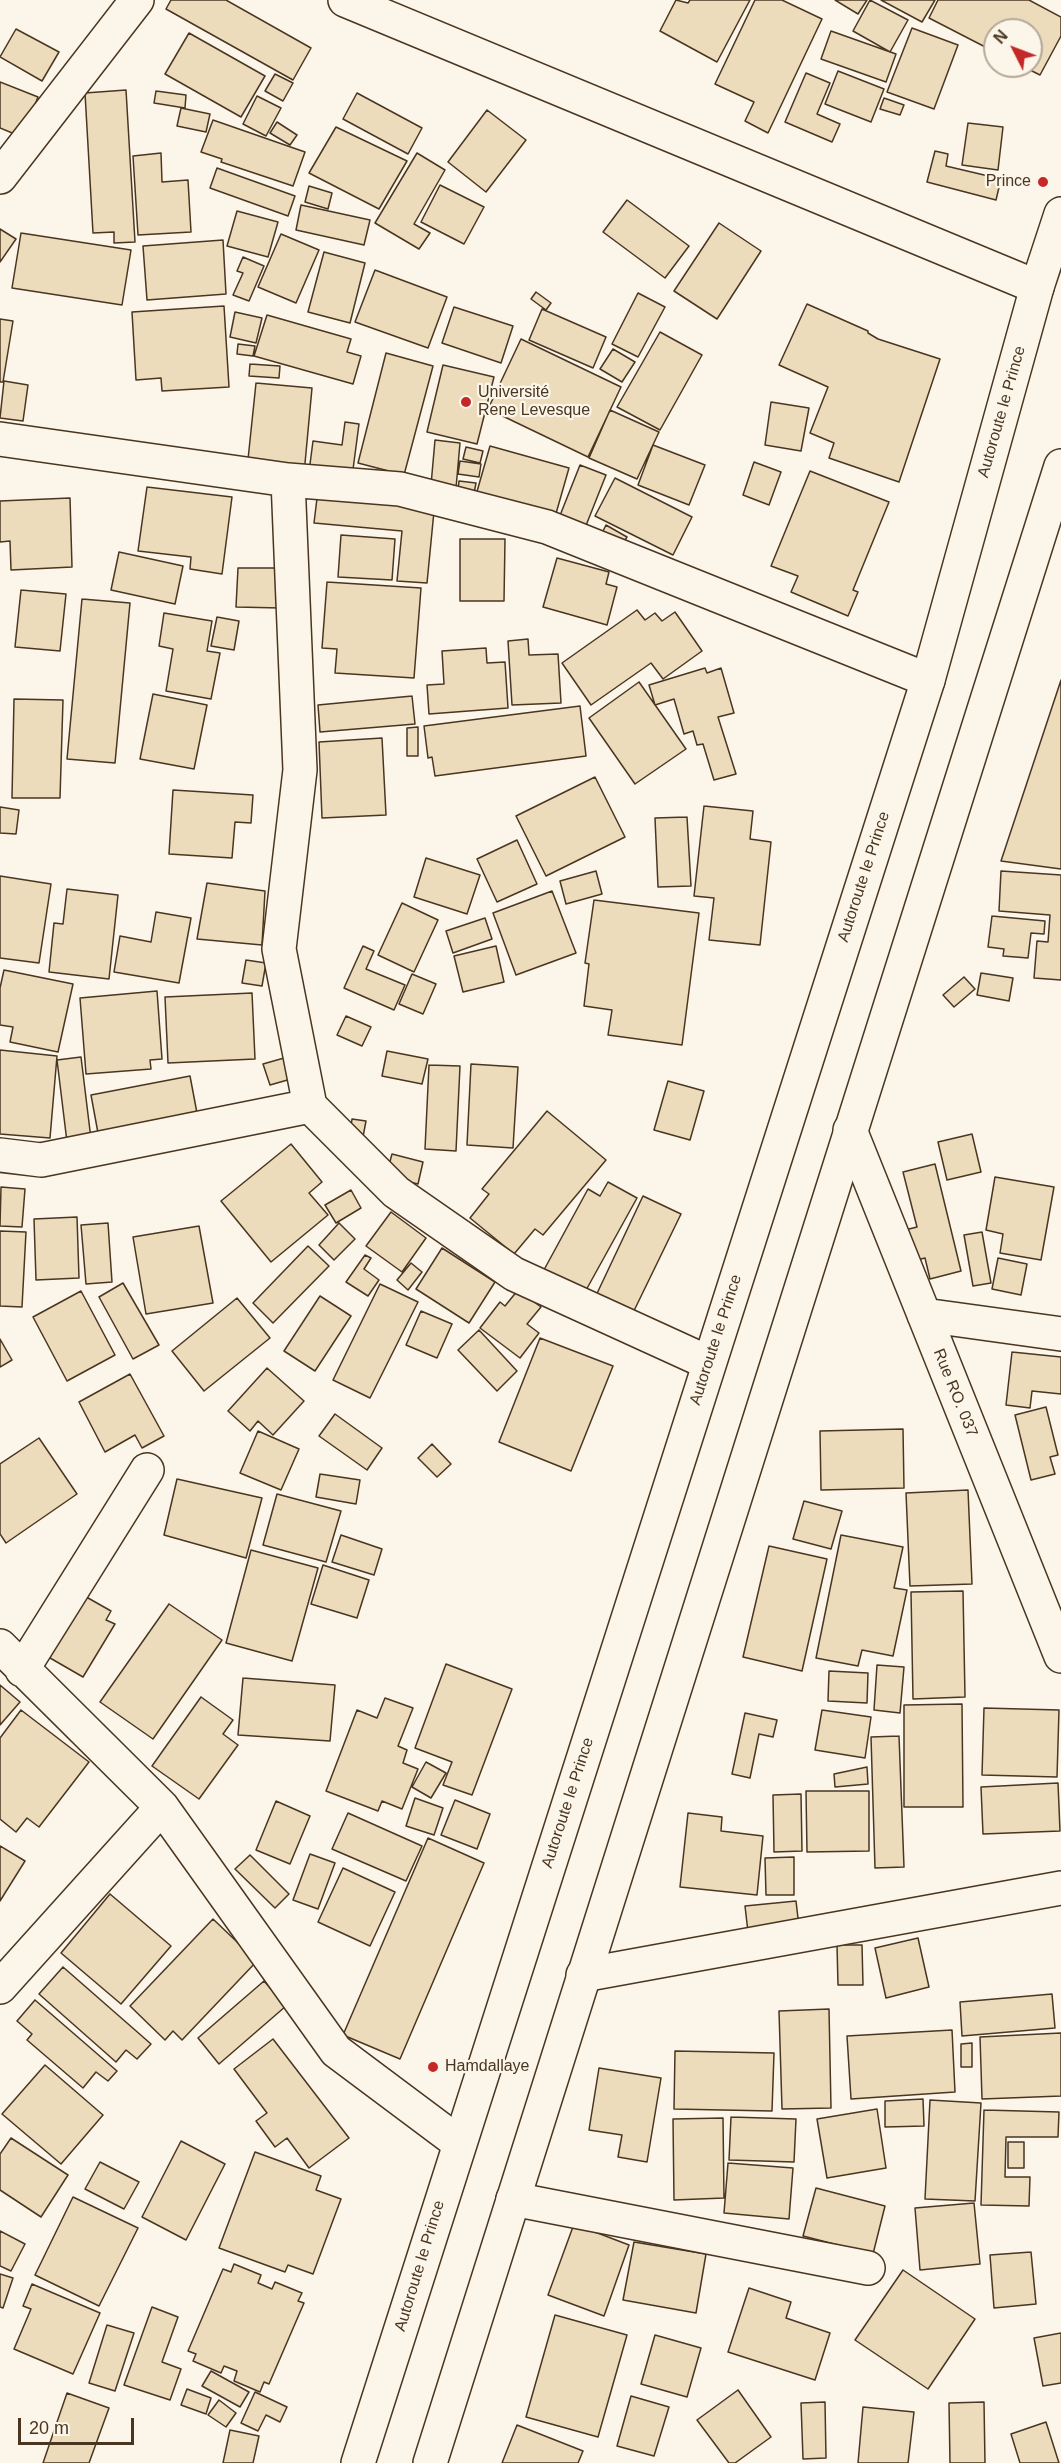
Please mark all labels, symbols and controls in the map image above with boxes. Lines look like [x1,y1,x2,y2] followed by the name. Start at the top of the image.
[983,18,1043,78] north arrow
[991,27,1011,47] text: N
[986,172,1031,192] place label: Prince
[1036,175,1050,189] marker: Prince
[974,344,1030,480] street label: Autoroute le Prince
[478,383,590,421] place label: Université Rene Levesque
[459,395,473,409] marker: Université Rene Levesque
[834,809,894,945] street label: Autoroute le Prince
[686,1272,746,1408] street label: Autoroute le Prince
[929,1346,981,1440] street label: Rue RO. 037
[538,1735,598,1871] street label: Autoroute le Prince
[445,2057,529,2077] place label: Hamdallaye
[426,2060,440,2074] marker: Hamdallaye
[391,2198,449,2334] street label: Autoroute le Prince
[21,2406,136,2444] scale bar
[29,2418,69,2438] text: 20 m

